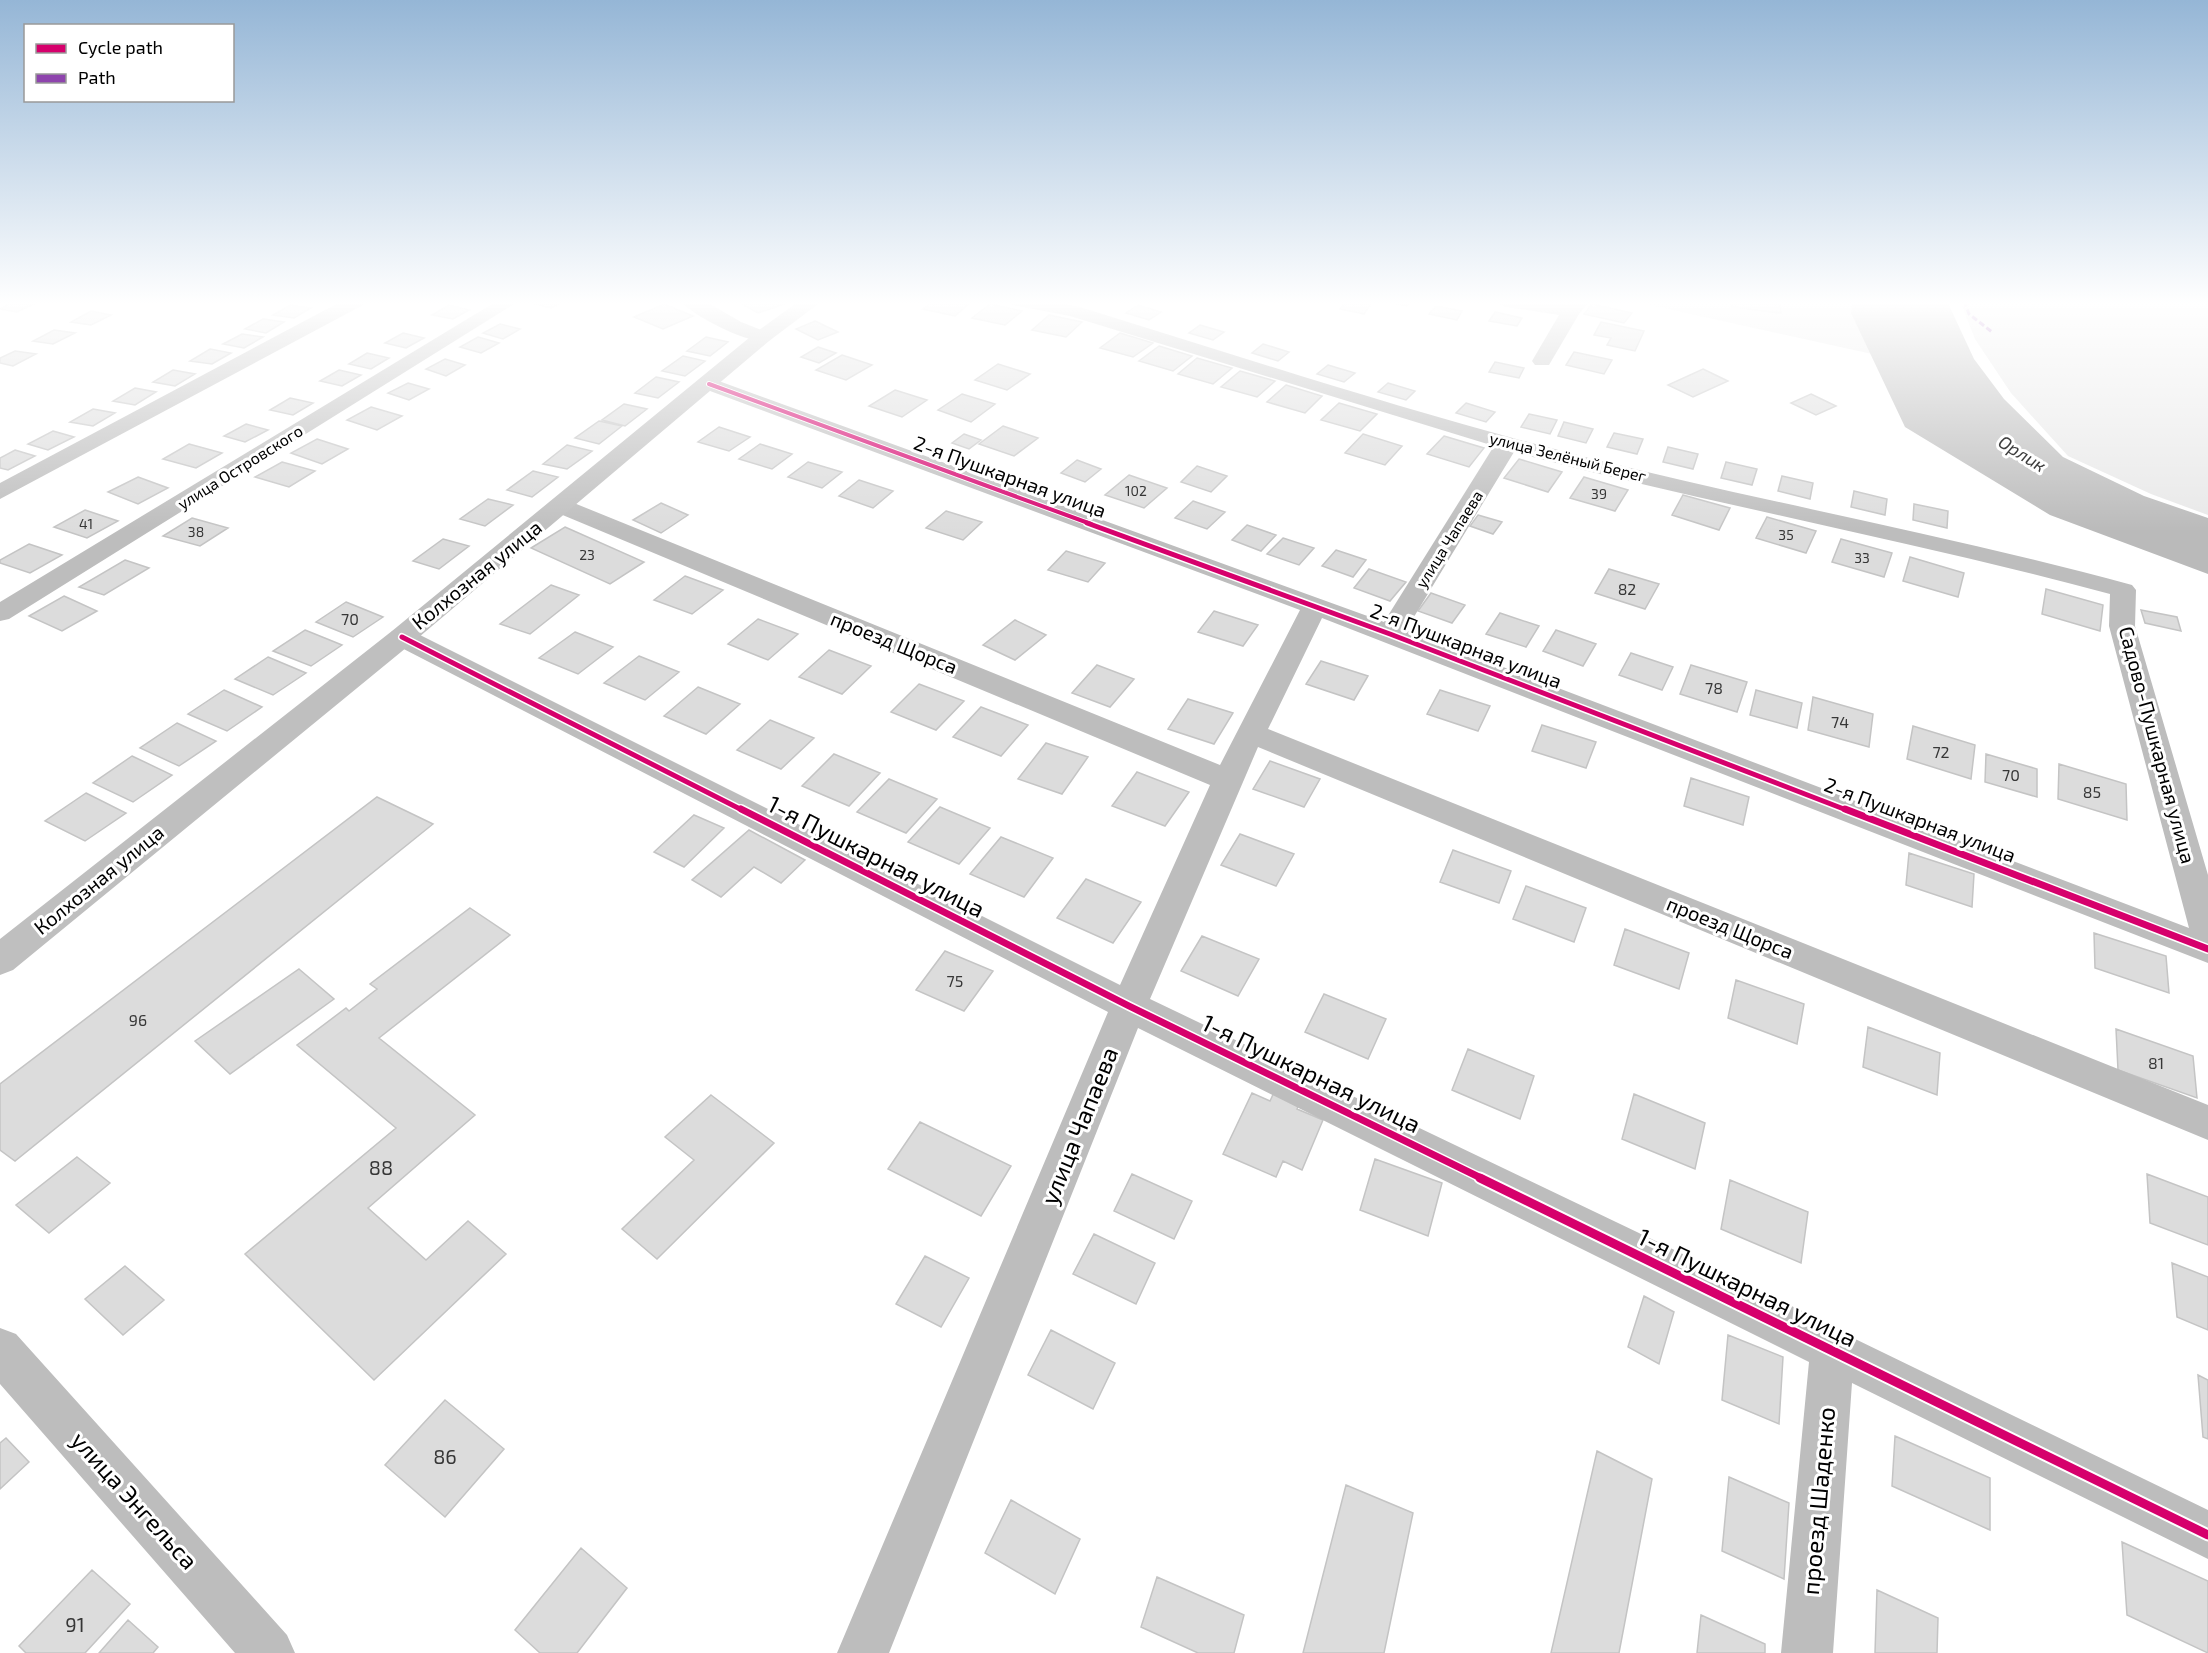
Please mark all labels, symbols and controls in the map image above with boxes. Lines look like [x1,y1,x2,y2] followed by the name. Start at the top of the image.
[24,24,234,102] legend
[78,36,163,58] text: Cycle path
[78,66,116,88] text: Path
[174,420,306,514] street label: улица Островского
[1488,428,1649,486] street label: улица Зелёный Берег
[911,430,1110,523] street label: 2-я Пушкарная улица
[1995,430,2051,477] water label: Орлик
[1125,482,1147,499] house number: 102
[1591,485,1607,502] house number: 39
[1411,486,1487,592] street label: улица Чапаева
[79,515,93,532] house number: 41
[407,515,547,635] street label: Колхозная улица
[188,523,204,540] house number: 38
[1778,526,1794,543] house number: 35
[579,546,595,563] house number: 23
[1854,549,1870,566] house number: 33
[1618,579,1636,598] house number: 82
[1367,597,1565,694] street label: 2-я Пушкарная улица
[828,606,961,678] street label: проезд Щорса
[341,609,359,628] house number: 70
[2114,624,2201,866] street label: Садово-Пушкарная улица
[1705,678,1723,697] house number: 78
[1831,712,1849,731] house number: 74
[1932,742,1950,761] house number: 72
[2002,765,2020,784] house number: 70
[1821,771,2019,868] street label: 2-я Пушкарная улица
[2083,782,2101,801] house number: 85
[763,788,990,924] street label: 1-я Пушкарная улица
[29,820,169,940] street label: Колхозная улица
[1664,891,1797,963] street label: проезд Щорса
[947,971,963,990] house number: 75
[1197,1007,1426,1139] street label: 1-я Пушкарная улица
[129,1010,147,1029] house number: 96
[1034,1042,1124,1209] street label: улица Чапаева
[2148,1053,2164,1072] house number: 81
[369,1155,393,1179] house number: 88
[1633,1221,1862,1353] street label: 1-я Пушкарная улица
[1795,1406,1840,1596] street label: проезд Шаденко
[65,1425,204,1575] street label: улица Энгельса
[433,1444,457,1468] house number: 86
[65,1612,85,1636] house number: 91

